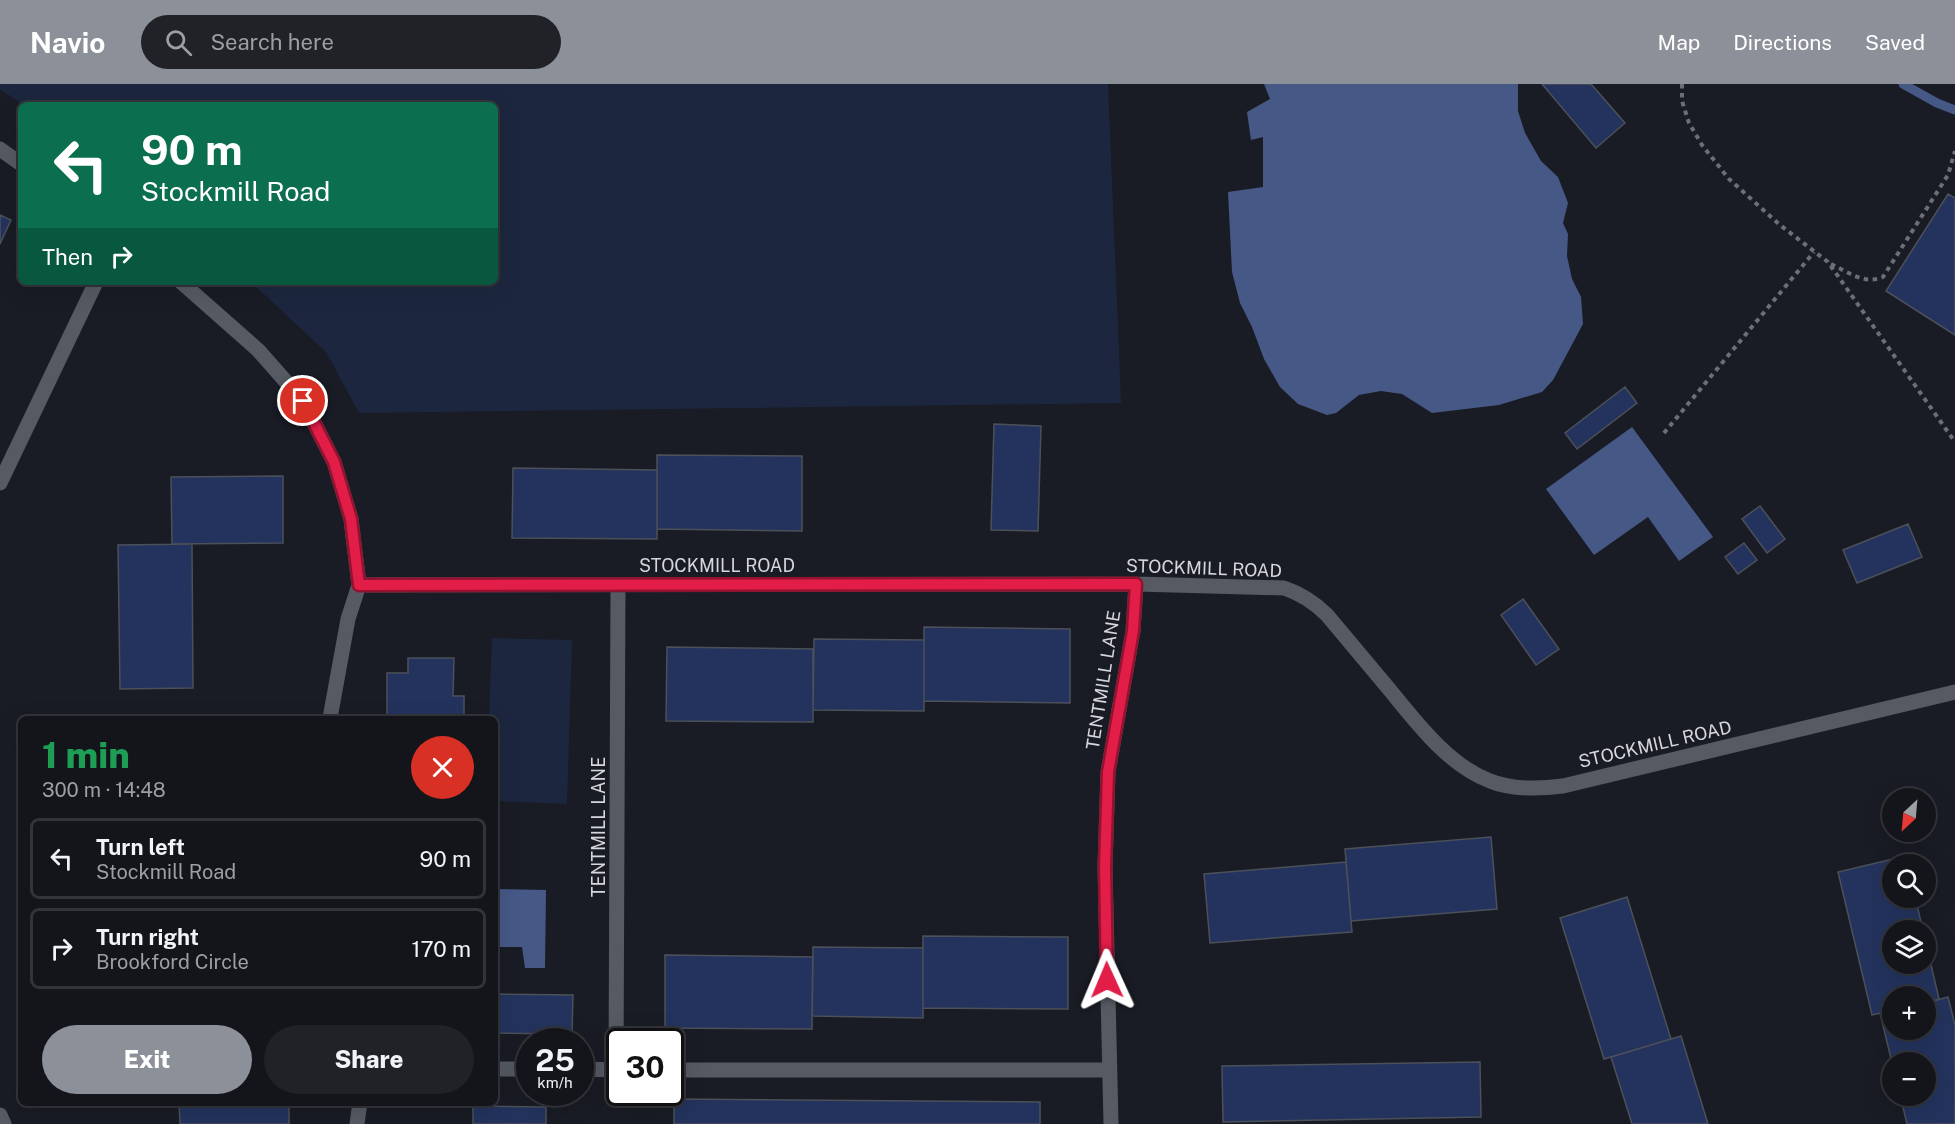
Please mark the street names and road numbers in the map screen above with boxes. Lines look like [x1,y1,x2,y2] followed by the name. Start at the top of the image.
[639,555,795,576] street label: STOCKMILL ROAD
[1126,555,1282,581] street label: STOCKMILL ROAD
[1082,609,1124,751] street label: TENTMILL LANE
[1577,716,1733,772] street label: STOCKMILL ROAD
[588,757,609,897] street label: TENTMILL LANE

